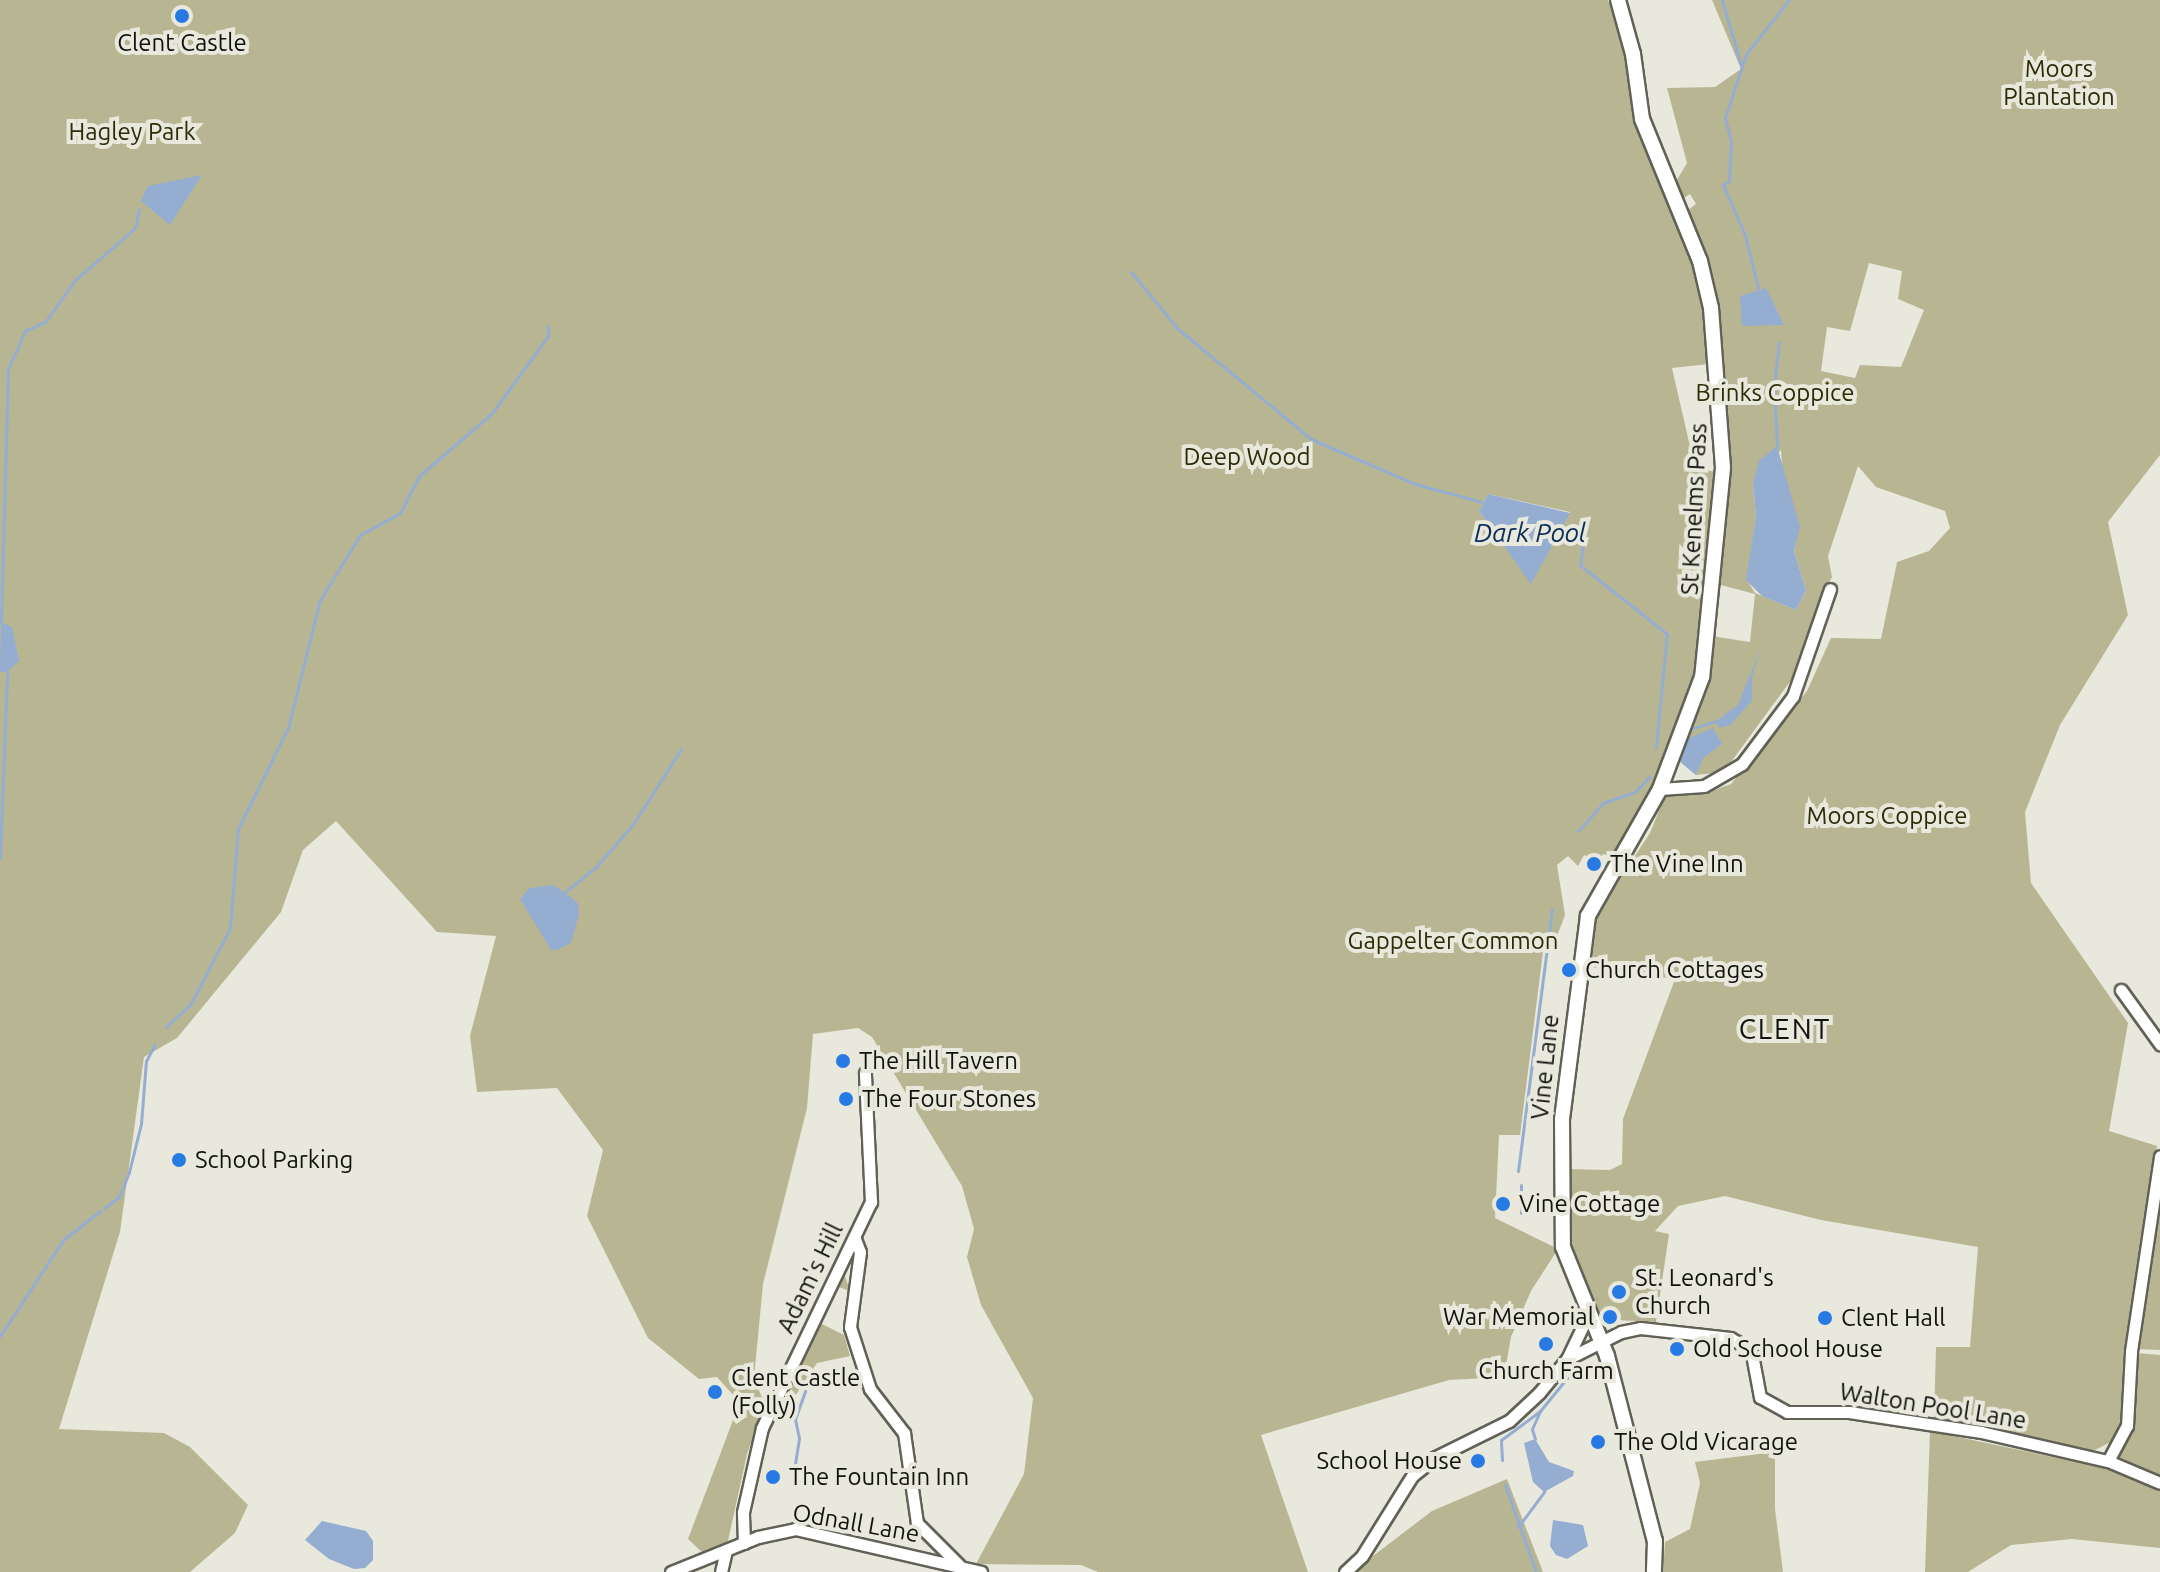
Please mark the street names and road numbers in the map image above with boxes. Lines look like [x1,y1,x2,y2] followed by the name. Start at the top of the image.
[1675,422,1713,596] street label: St Kenelms Pass
[1525,1013,1565,1121] street label: Vine Lane
[771,1218,849,1338] street label: Adam's Hill
[1838,1377,2028,1435] street label: Walton Pool Lane
[790,1498,922,1548] street label: Odnall Lane

